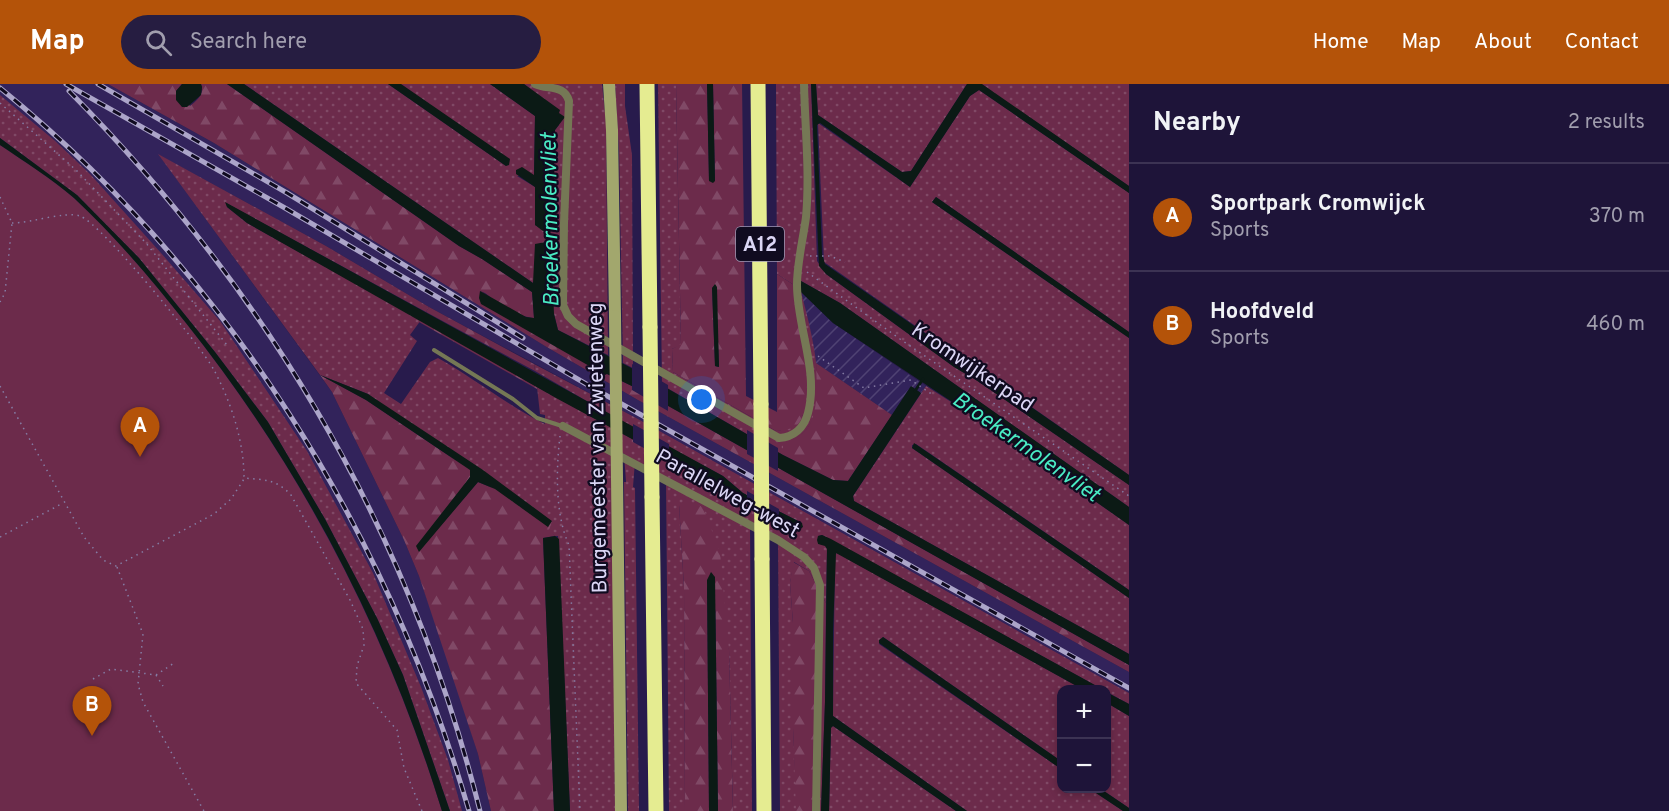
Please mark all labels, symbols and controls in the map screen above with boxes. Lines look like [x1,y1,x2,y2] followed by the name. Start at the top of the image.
[121,15,541,69] search box
[30,24,85,60] text: Map
[142,26,175,59] icon: search
[190,29,307,56] text: Search here
[1313,29,1369,56] text: Home
[1402,29,1441,56] text: Map
[1474,29,1532,56] text: About
[1565,29,1639,56] text: Contact
[1153,107,1241,140] text: Nearby
[1568,110,1645,136] text: 2 results
[536,131,567,307] water label: Broekermolenvliet
[1210,191,1426,218] text: Sportpark Cromwijck
[1165,204,1180,230] text: A
[1589,204,1645,230] text: 370 m
[1210,218,1270,244] text: Sports
[736,227,784,261] road number: A12
[1210,299,1314,326] text: Hoofdveld
[582,302,615,594] street label: Burgemeester van Zwietenweg
[1166,312,1179,338] text: B
[1586,312,1645,338] text: 460 m
[906,317,1039,419] street label: Kromwijkerpad
[1210,326,1270,352] text: Sports
[687,385,716,414] your location
[946,387,1106,510] water label: Broekermolenvliet
[120,408,160,457] pin: A
[650,444,804,545] street label: Parallelweg-west
[1057,685,1111,793] map controls
[1057,685,1111,739] button: +
[72,686,112,736] pin: B
[1057,739,1111,793] button: −

